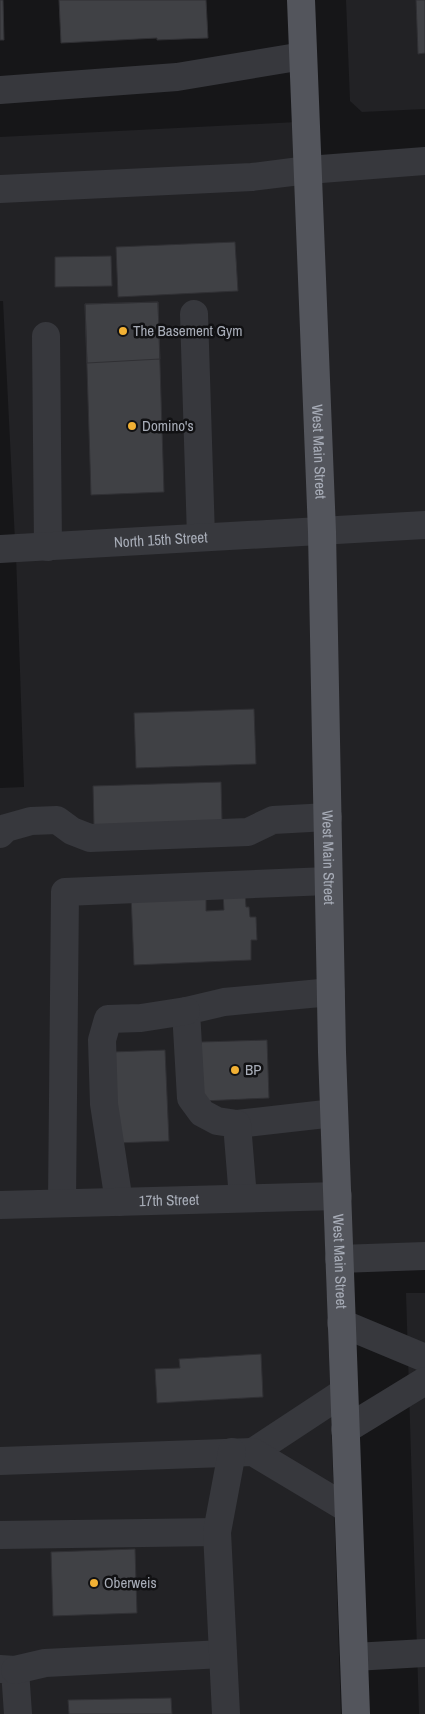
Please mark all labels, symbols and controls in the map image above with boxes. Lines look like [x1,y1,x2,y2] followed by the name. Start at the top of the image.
[133,320,242,341] place label: The Basement Gym
[117,325,129,337] marker: The Basement Gym
[307,404,332,500] street label: West Main Street
[142,415,194,436] place label: Domino's
[126,420,138,432] marker: Domino's
[113,526,209,553] street label: North 15th Street
[317,810,340,906] street label: West Main Street
[245,1059,261,1080] place label: BP
[229,1064,241,1076] marker: BP
[139,1189,200,1211] street label: 17th Street
[328,1214,352,1310] street label: West Main Street
[104,1572,157,1593] place label: Oberweis
[88,1577,100,1589] marker: Oberweis

